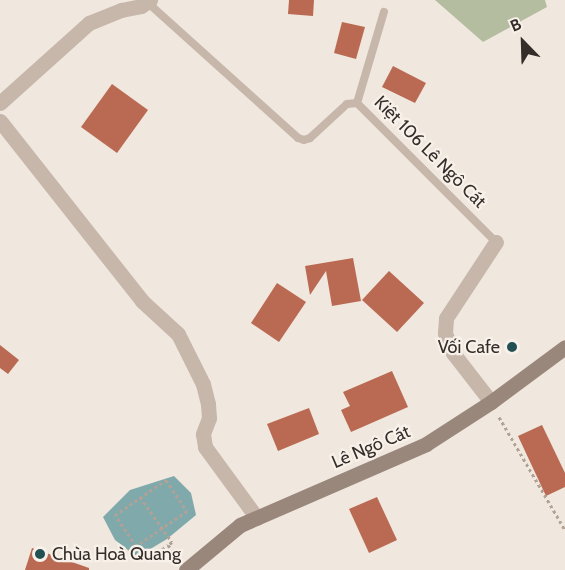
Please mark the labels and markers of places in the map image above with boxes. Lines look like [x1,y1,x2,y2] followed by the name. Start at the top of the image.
[438,336,500,358] place label: Vối Cafe
[505,340,519,354] marker: Vối Cafe
[52,543,181,565] place label: Chùa Hoà Quang
[33,547,47,561] marker: Chùa Hoà Quang

